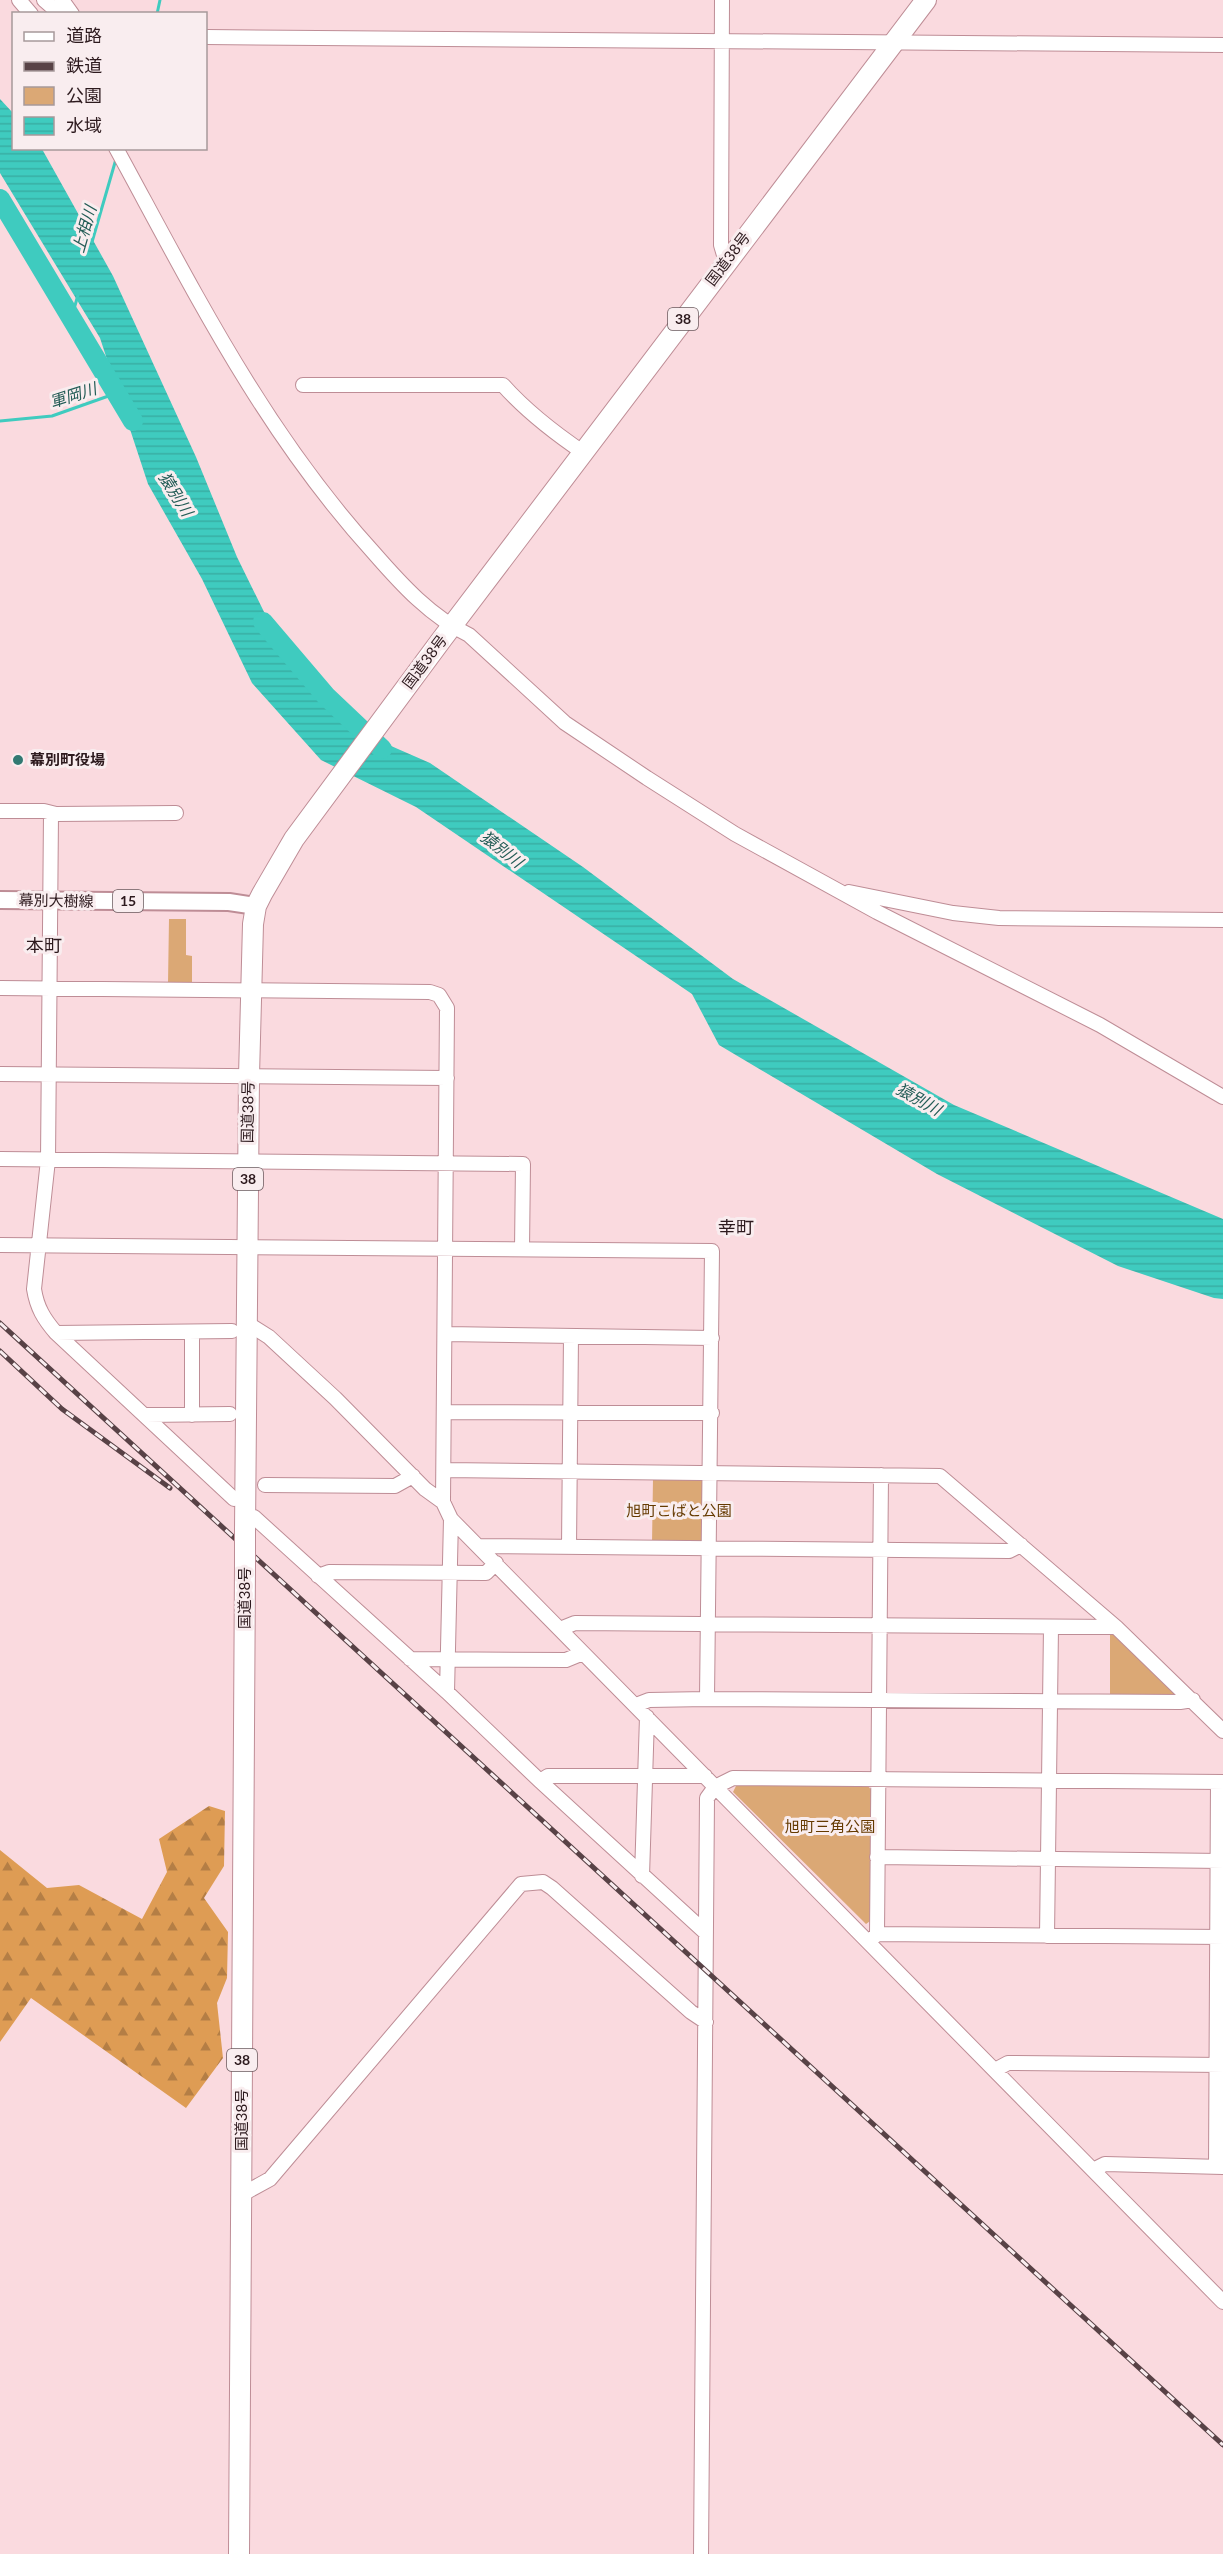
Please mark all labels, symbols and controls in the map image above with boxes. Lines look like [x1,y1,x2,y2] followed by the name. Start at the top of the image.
[12,12,207,150] legend
[66,24,102,46] text: 道路
[66,54,102,76] text: 鉄道
[66,84,102,106] text: 公園
[66,114,102,136] text: 水域
[68,201,100,255] water label: 上相川
[701,228,753,289] street label: 国道38号
[668,308,698,330] road number: 38
[47,377,101,411] water label: 軍岡川
[156,468,198,521] water label: 猿別川
[398,631,450,692] street label: 国道38号
[30,750,105,768] place label: 幕別町役場
[11,753,25,767] marker: 幕別町役場
[478,826,529,872] water label: 猿別川
[18,890,94,910] street label: 幕別大樹線
[113,890,143,912] road number: 15
[26,934,62,956] district label: 本町
[894,1079,947,1119] water label: 猿別川
[237,1081,257,1143] street label: 国道38号
[233,1168,263,1190] road number: 38
[718,1216,754,1238] district label: 幸町
[626,1501,732,1519] park label: 旭町こばと公園
[235,1567,253,1629] street label: 国道38号
[785,1817,875,1835] park label: 旭町三角公園
[227,2049,257,2071] road number: 38
[232,2089,250,2151] street label: 国道38号

